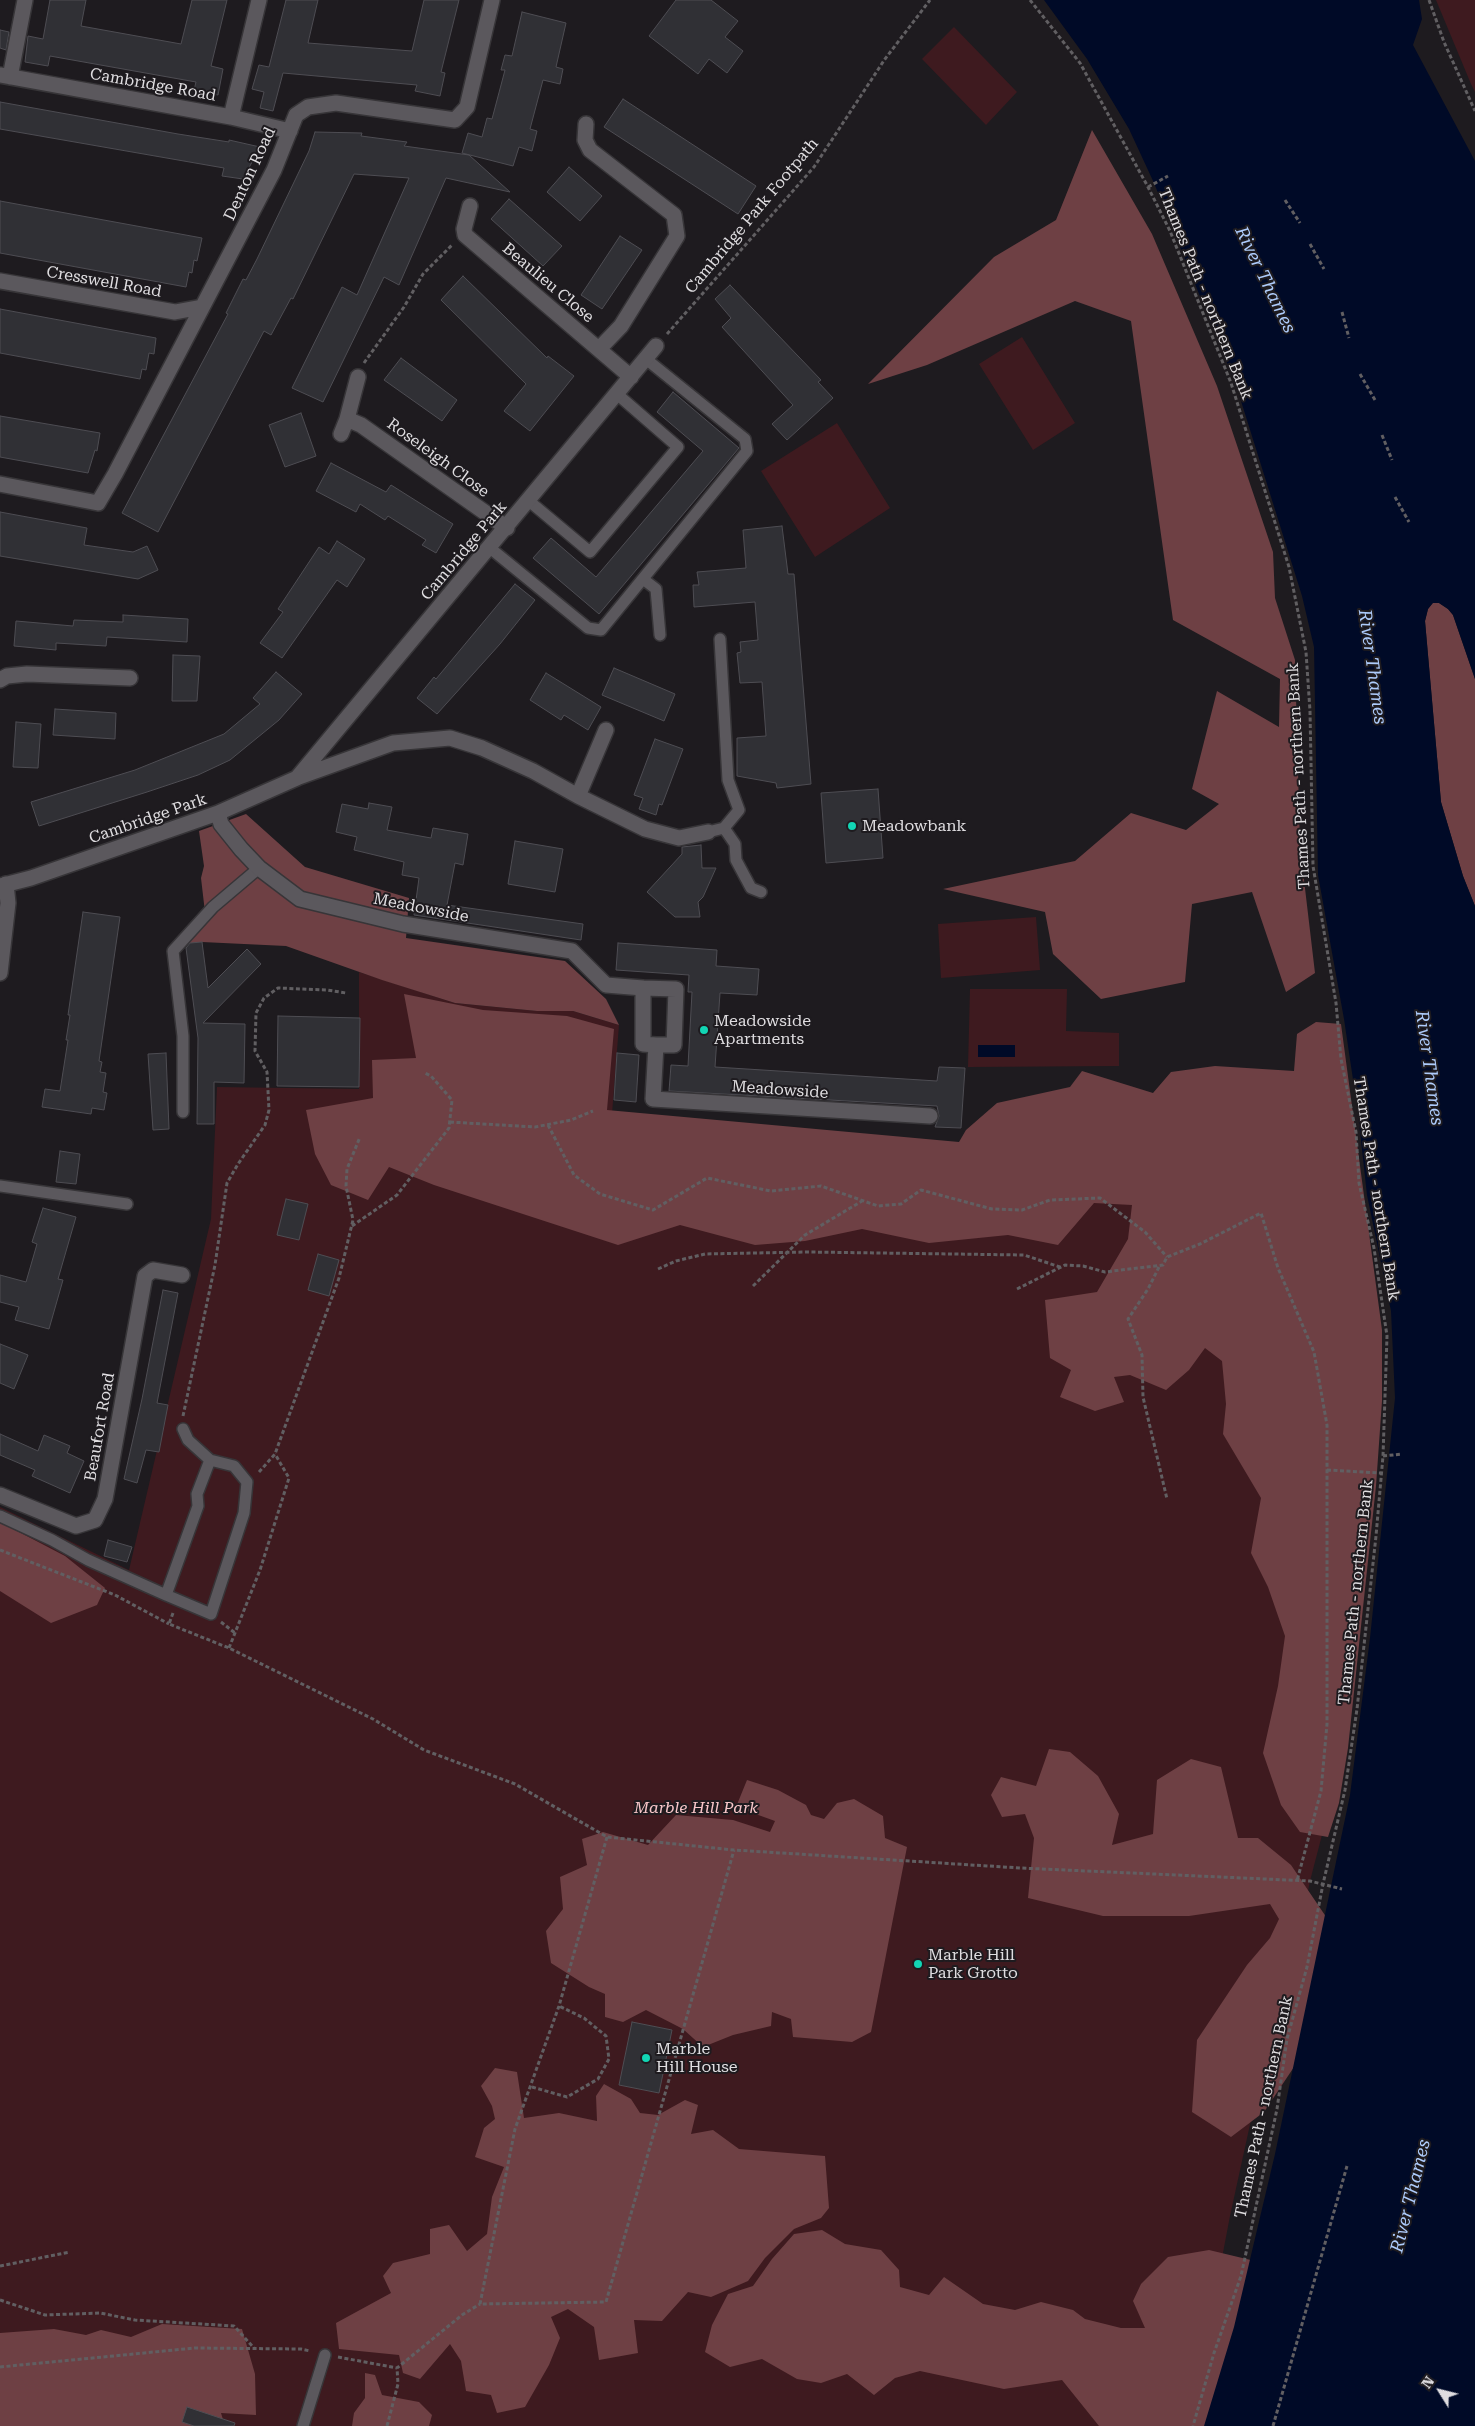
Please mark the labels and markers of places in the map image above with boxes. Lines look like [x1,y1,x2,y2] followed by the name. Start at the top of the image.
[862,816,966,836] place label: Meadowbank
[846,820,858,832] marker: Meadowbank
[714,1011,811,1049] place label: Meadowside Apartments
[698,1024,710,1036] marker: Meadowside Apartments
[928,1945,1018,1983] place label: Marble Hill Park Grotto
[912,1958,924,1970] marker: Marble Hill Park Grotto
[656,2039,738,2077] place label: Marble Hill House
[640,2052,652,2064] marker: Marble Hill House

